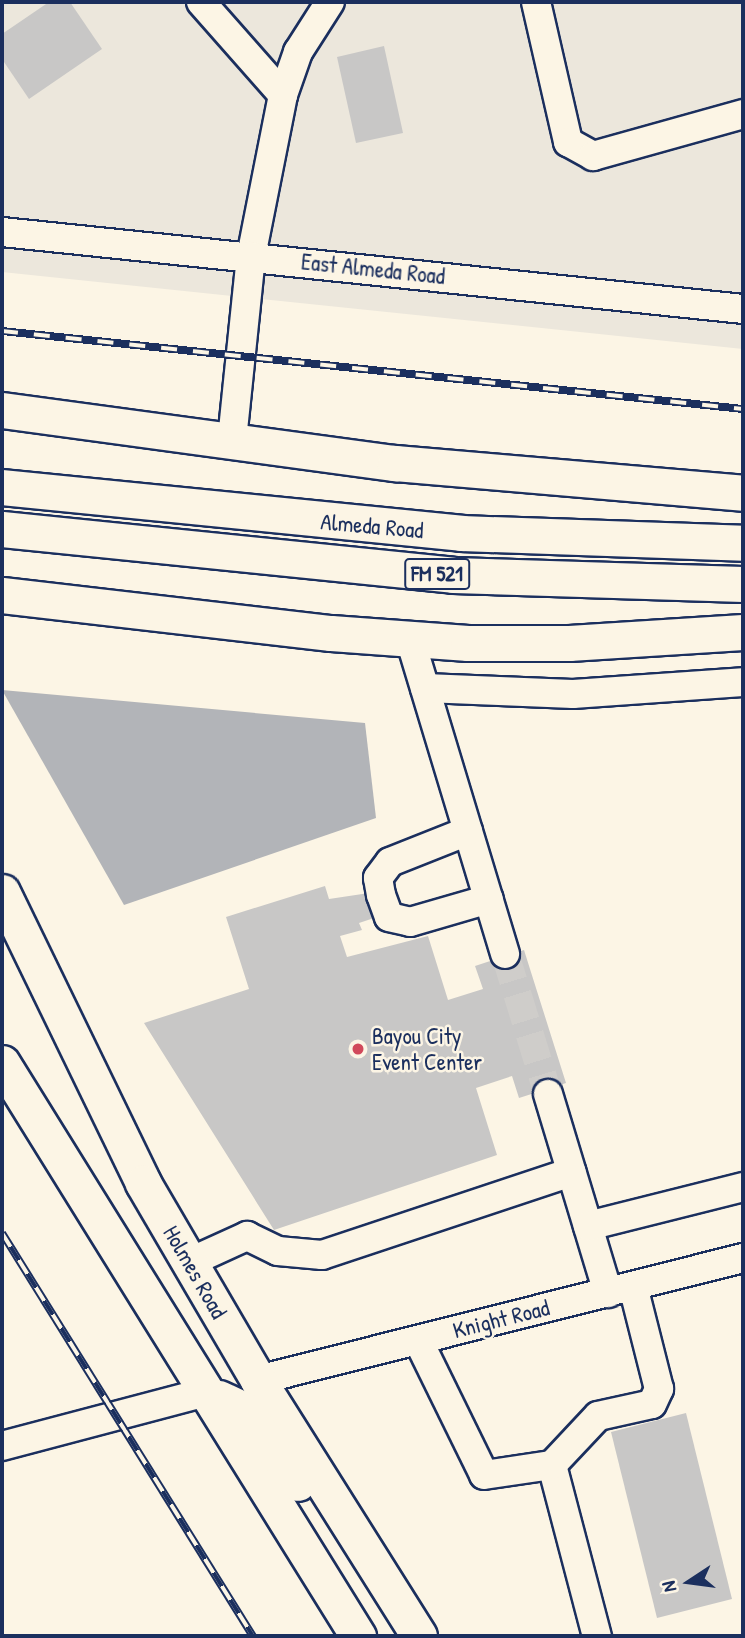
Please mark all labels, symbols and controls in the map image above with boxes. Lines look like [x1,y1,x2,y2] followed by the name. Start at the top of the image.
[300,248,446,290] street label: East Almeda Road
[319,508,425,544] street label: Almeda Road
[404,556,470,592] road number: FM 521
[372,1022,482,1076] place label: Bayou City Event Center
[350,1041,366,1057] marker: Bayou City Event Center
[157,1221,233,1323] street label: Holmes Road
[450,1294,552,1344] street label: Knight Road
[654,1547,724,1617] north arrow
[655,1579,682,1595] text: N

